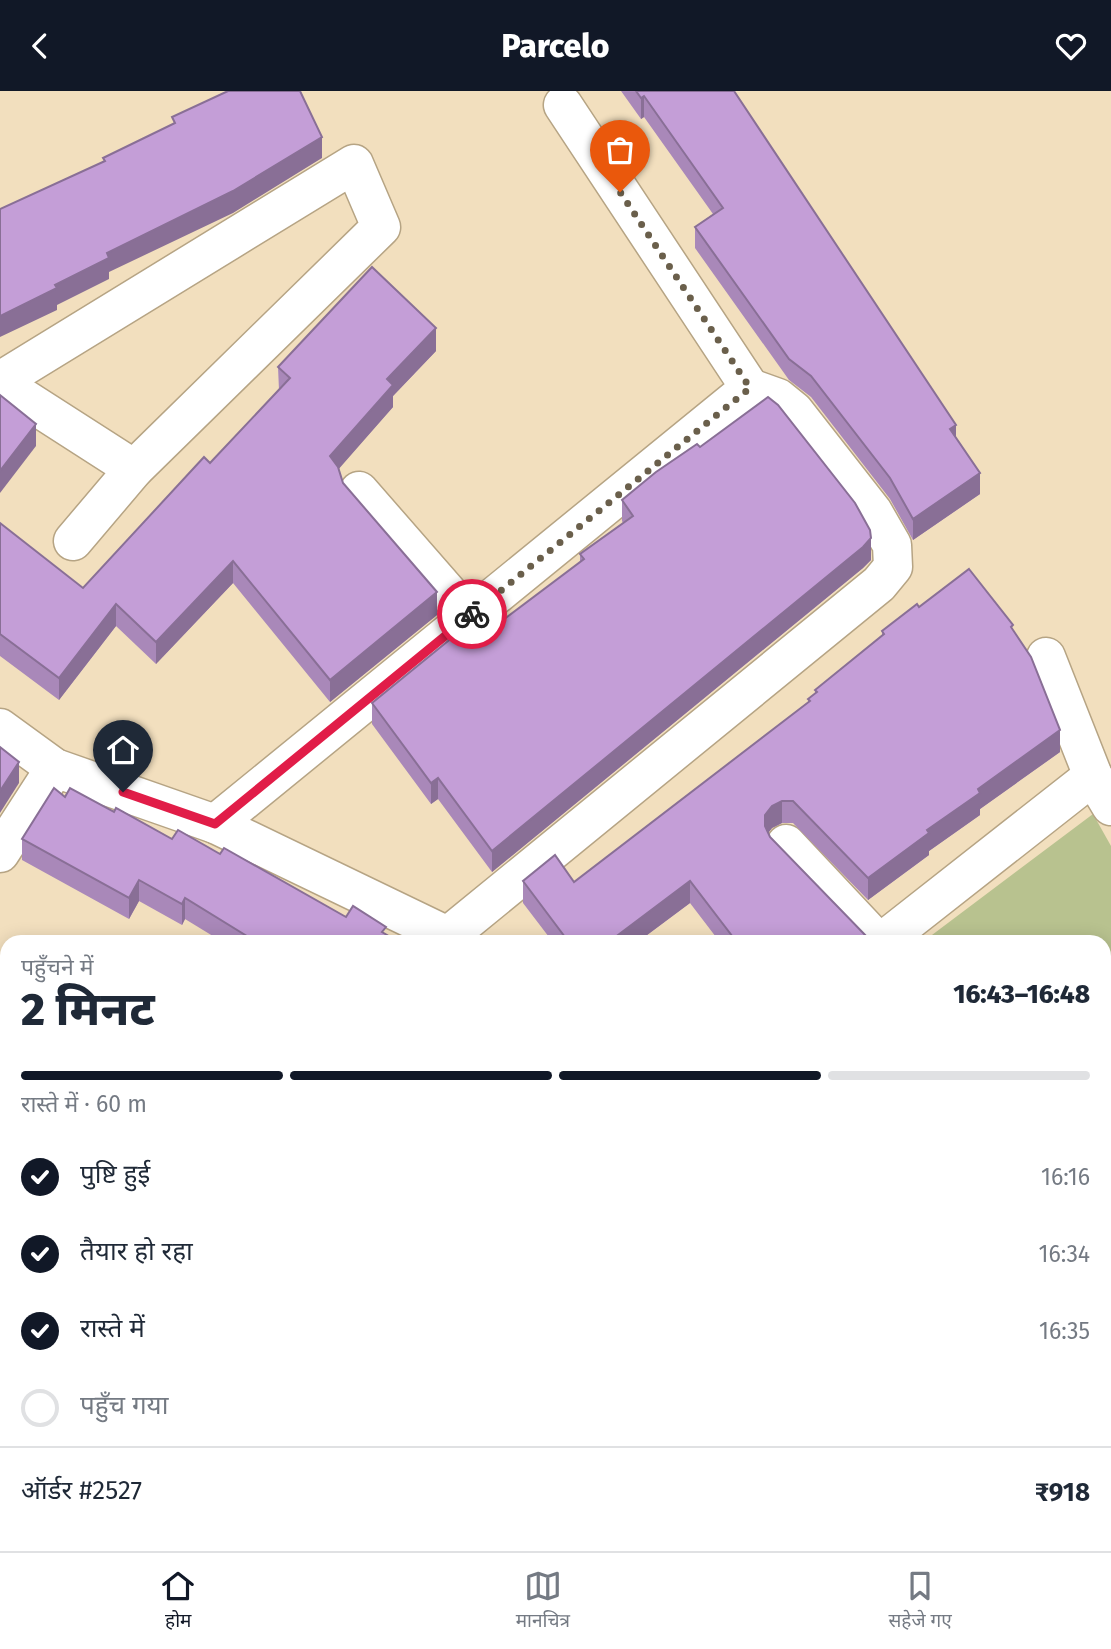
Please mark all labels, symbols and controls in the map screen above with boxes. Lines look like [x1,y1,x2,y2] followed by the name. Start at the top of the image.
[21,27,59,65] icon: back
[502,27,609,65] text: Parcelo
[1052,27,1090,65] icon: heart
[590,120,650,192] pin
[601,131,639,169] icon: bag
[437,579,507,649] courier
[453,595,491,633] icon: bike
[93,720,153,792] pin
[104,731,142,769] icon: home
[21,953,94,981] text: पहुँचने में
[953,979,1090,1010] text: 16:43–16:48
[21,982,155,1037] text: 2 मिनट
[21,1090,147,1118] text: रास्ते में · 60 m
[21,1158,59,1196] icon: check
[80,1159,150,1190] text: पुष्टि हुई
[1041,1163,1090,1191] text: 16:16
[21,1235,59,1273] icon: check
[80,1236,193,1267] text: तैयार हो रहा
[1038,1240,1090,1268] text: 16:34
[21,1312,59,1350] icon: check
[80,1313,145,1344] text: रास्ते में
[1039,1317,1090,1345] text: 16:35
[80,1390,168,1421] text: पहुँच गया
[21,1475,142,1506] text: ऑर्डर #2527
[1035,1477,1090,1508] text: ₹918
[159,1567,197,1635] tab: होम
[516,1567,570,1635] tab: मानचित्र
[888,1567,952,1635] tab: सहेजे गए

